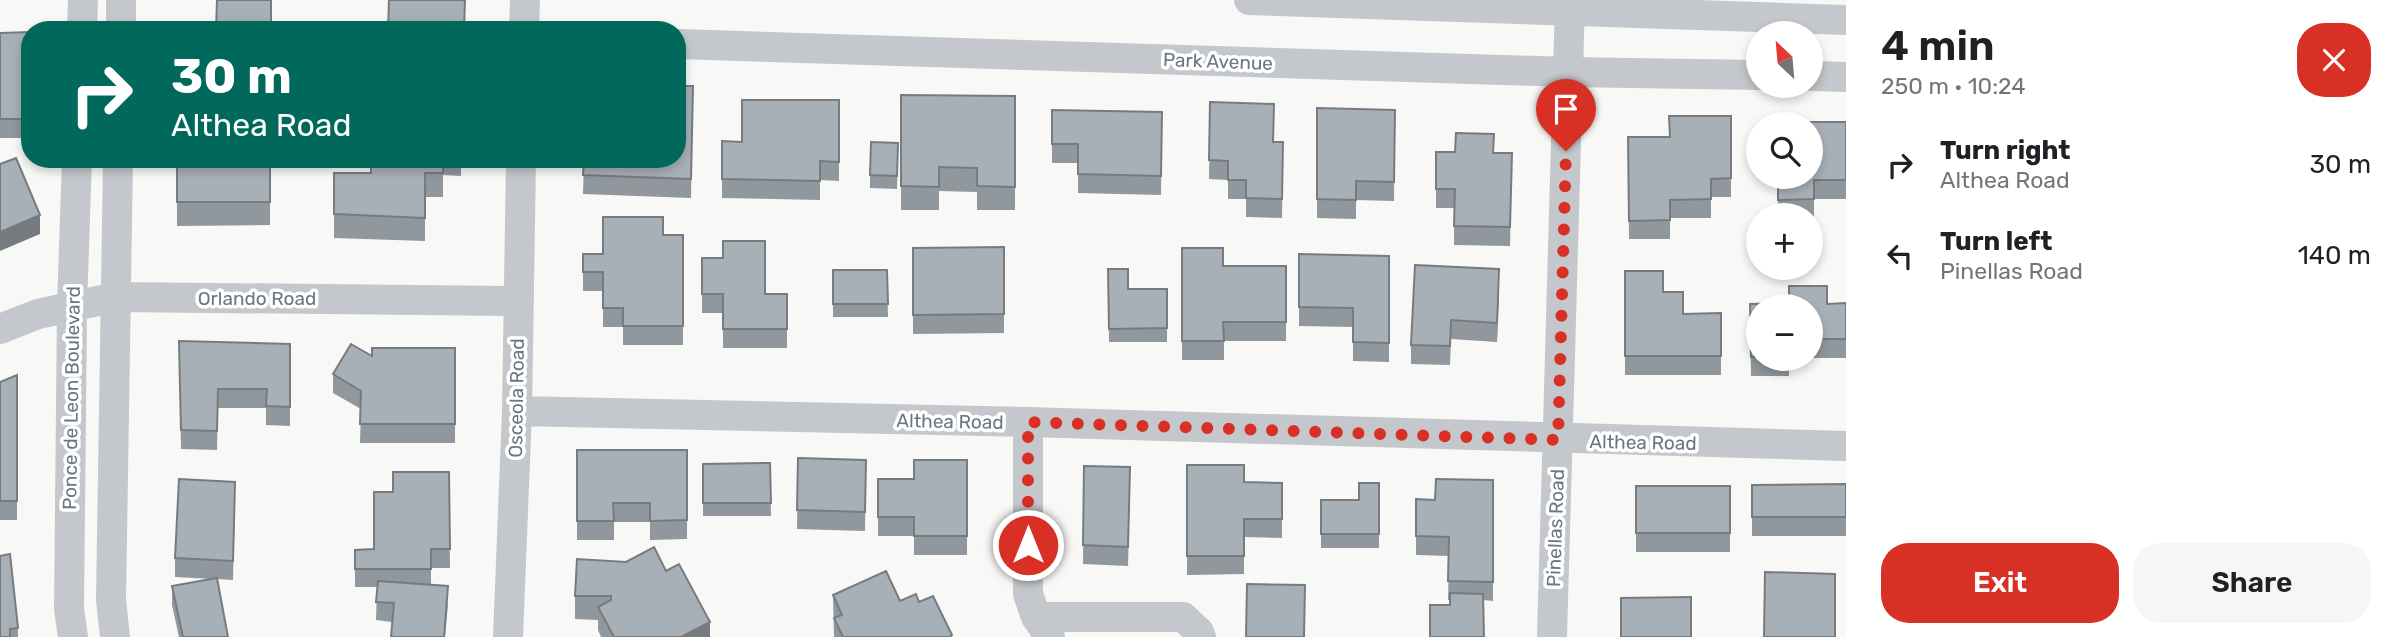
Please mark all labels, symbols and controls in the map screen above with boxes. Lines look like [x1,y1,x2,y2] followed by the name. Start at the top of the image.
[1746,21,1824,98] north arrow
[1746,21,1823,371] map controls
[1881,21,1995,71] text: 4 min
[2297,23,2371,97] button: close
[171,47,292,105] text: 30 m
[1163,48,1273,75] street label: Park Avenue
[56,49,147,140] icon: right
[1881,72,2026,100] text: 250 m · 10:24
[1536,79,1596,151] pin
[1547,90,1585,128] icon: arrive
[171,106,351,144] text: Althea Road
[1746,112,1823,189] button: search
[1940,135,2070,166] text: Turn right
[1881,146,1919,184] icon: right
[2309,149,2371,180] text: 30 m
[1940,166,2070,194] text: Althea Road
[1746,203,1823,280] button: +
[1940,226,2052,257] text: Turn left
[1881,237,1919,275] icon: left
[2298,240,2371,271] text: 140 m
[1940,257,2083,285] text: Pinellas Road
[58,286,85,510] street label: Ponce de Leon Boulevard
[198,287,316,310] street label: Orlando Road
[1746,294,1823,371] button: −
[504,338,529,458] street label: Osceola Road
[896,409,1004,434] street label: Althea Road
[1589,430,1697,455] street label: Althea Road
[1542,469,1569,587] street label: Pinellas Road
[991,508,1065,582] position arrow
[1881,543,2119,623] button: Exit
[2133,543,2371,623] button: Share

